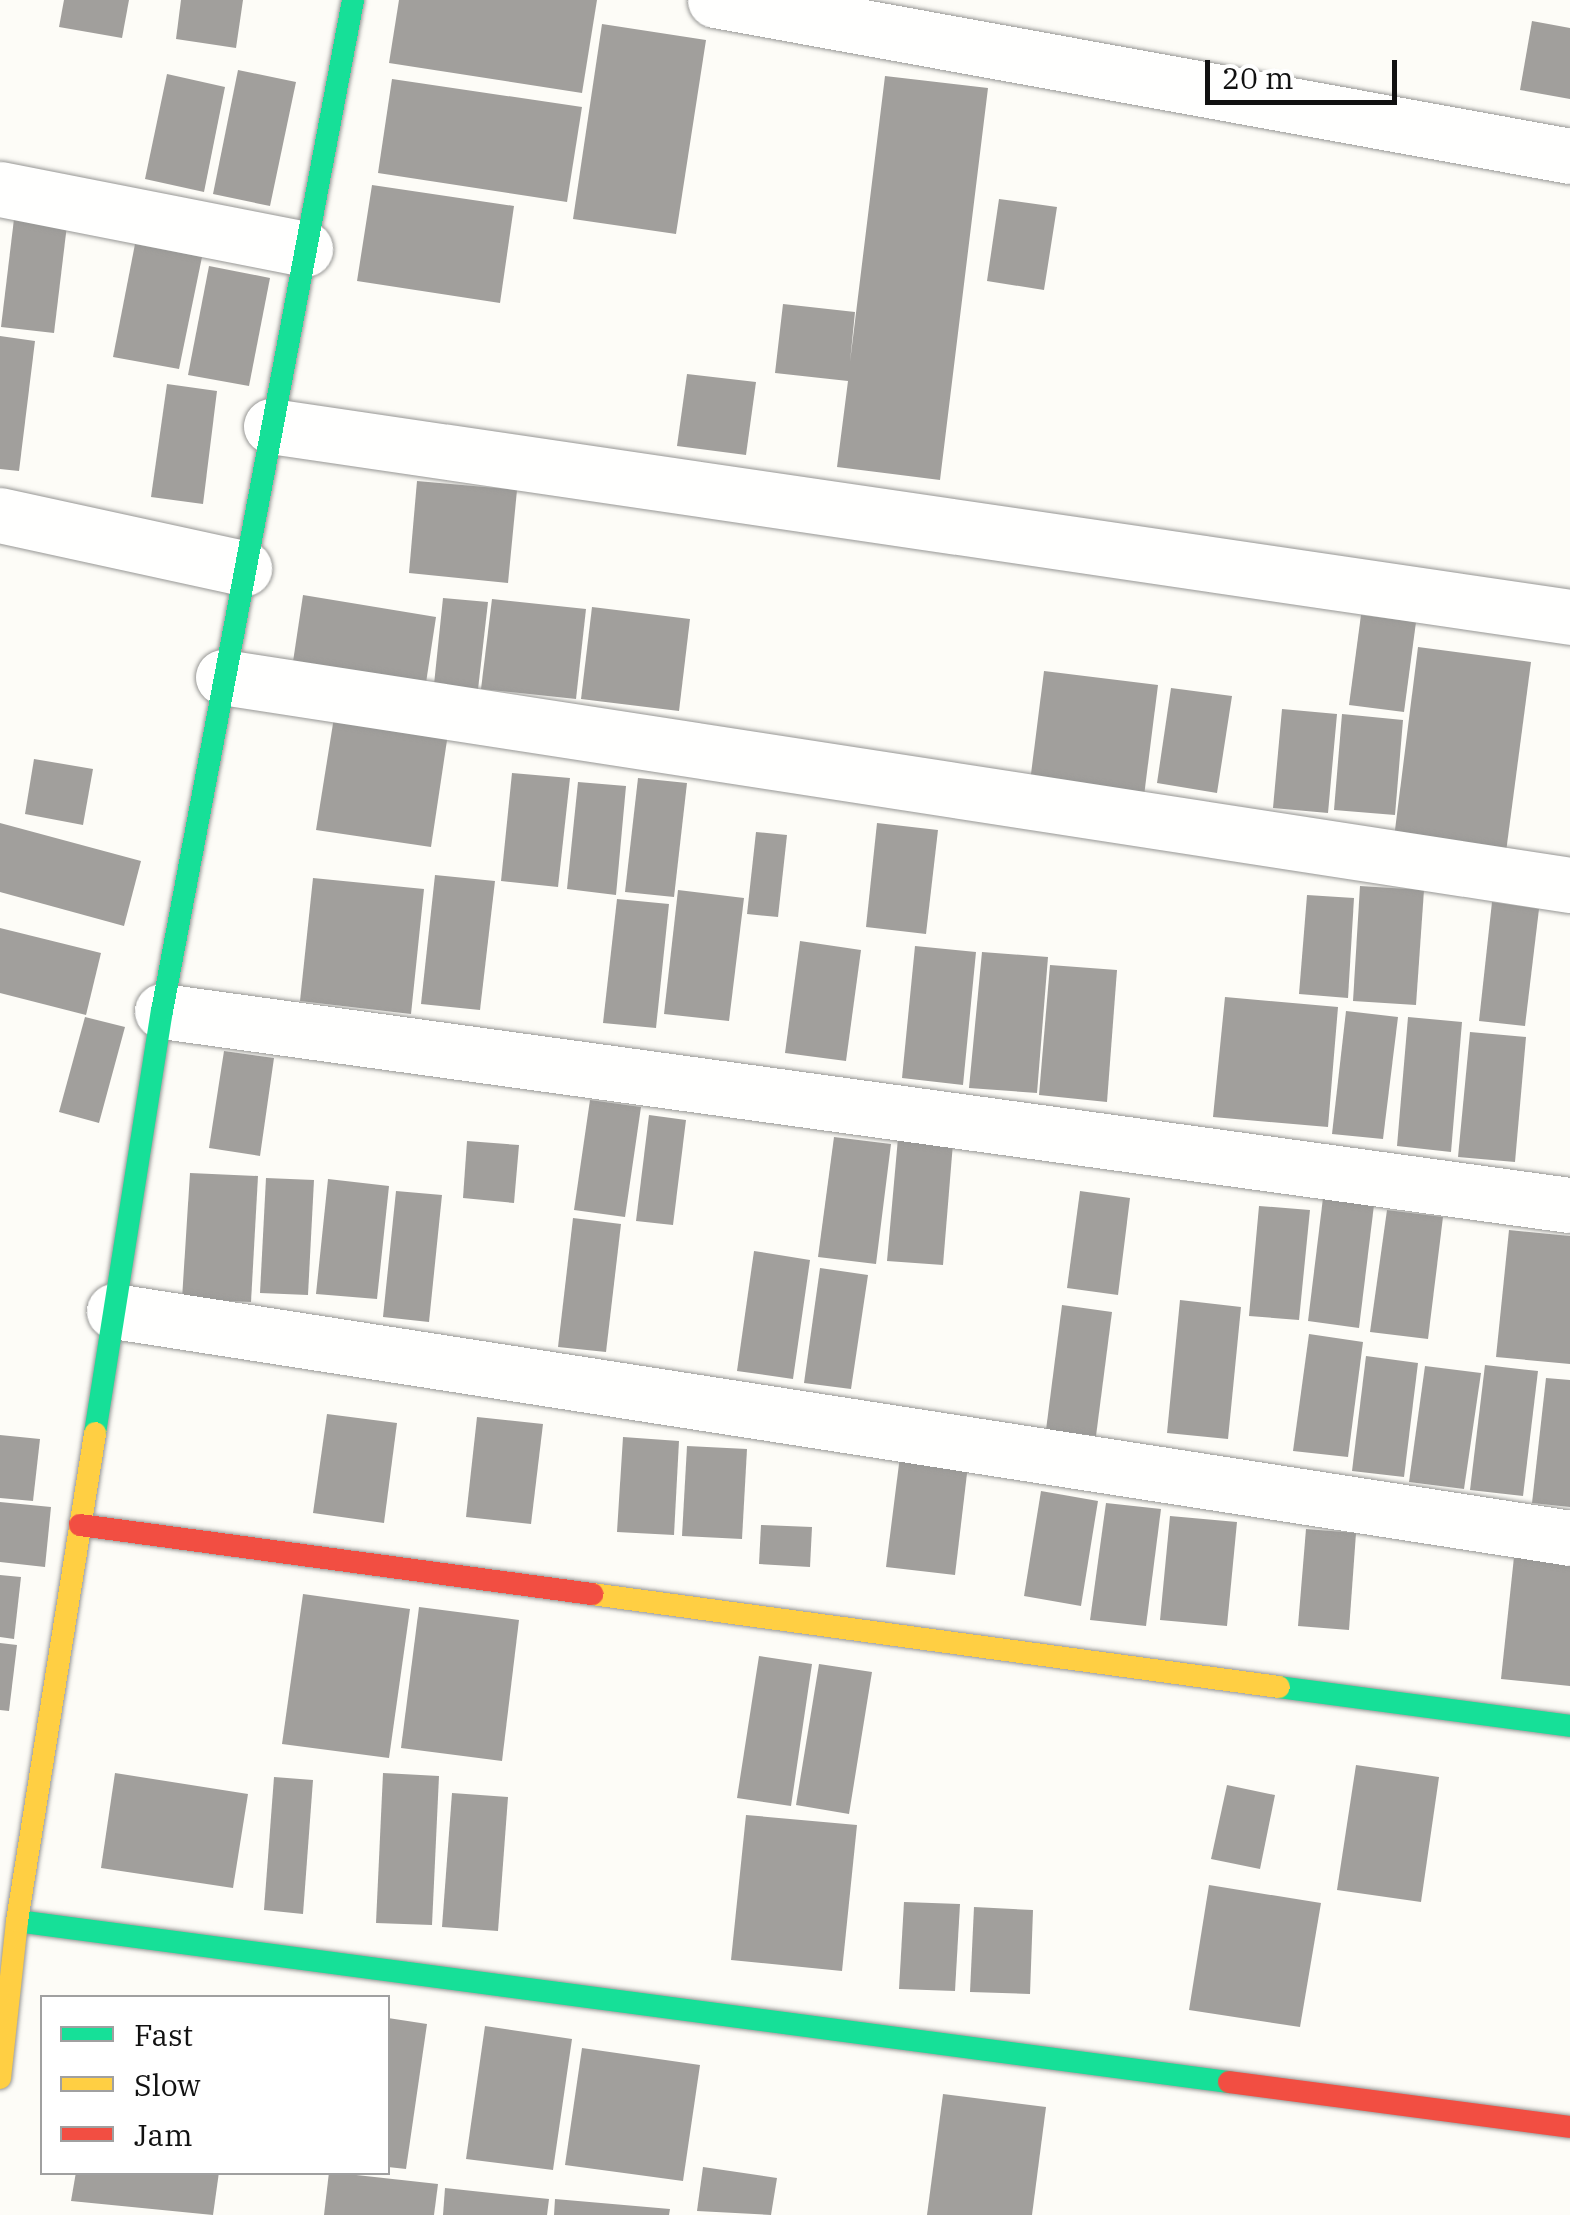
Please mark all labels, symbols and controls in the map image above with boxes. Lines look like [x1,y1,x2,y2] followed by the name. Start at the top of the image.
[1210,40,1402,102] scale bar
[1222,58,1294,97] text: 20 m
[40,1995,390,2175] legend
[134,2015,193,2054] text: Fast
[134,2065,201,2104] text: Slow
[134,2115,193,2154] text: Jam

